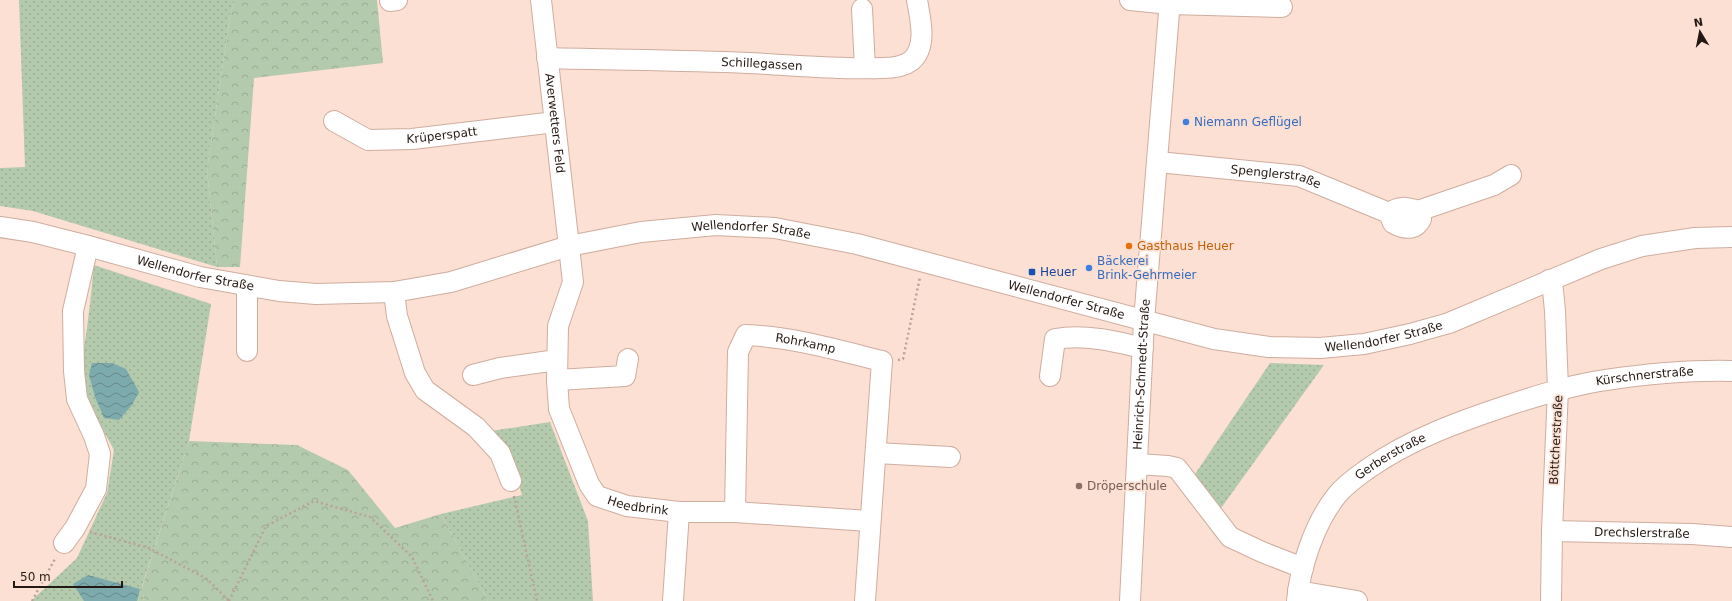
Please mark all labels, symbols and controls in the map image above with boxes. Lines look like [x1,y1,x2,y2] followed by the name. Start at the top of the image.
[1680,12,1720,52] north arrow
[1693,15,1704,30] text: N
[721,55,803,73] street label: Schillegassen
[542,72,568,174] street label: Averwetters Feld
[1194,115,1302,129] place label: Niemann Geflügel
[1181,117,1191,127] marker: Niemann Geflügel
[406,124,478,146] street label: Krüperspatt
[1230,162,1323,191] street label: Spenglerstraße
[691,218,812,242] street label: Wellendorfer Straße
[1137,239,1234,253] place label: Gasthaus Heuer
[1124,241,1134,251] marker: Gasthaus Heuer
[135,253,255,293] street label: Wellendorfer Straße
[1097,254,1197,282] place label: Bäckerei Brink-Gehrmeier
[1084,263,1094,273] marker: Bäckerei Brink-Gehrmeier
[1040,265,1076,279] place label: Heuer
[1027,267,1037,277] marker: Heuer
[1007,278,1126,322] street label: Wellendorfer Straße
[1131,298,1153,450] street label: Heinrich-Schmedt-Straße
[1324,318,1444,355] street label: Wellendorfer Straße
[775,331,837,356] street label: Rohrkamp
[1595,364,1694,389] street label: Kürschnerstraße
[1547,395,1565,485] street label: Böttcherstraße
[1352,430,1428,483] street label: Gerberstraße
[1087,479,1167,493] place label: Dröperschule
[1074,481,1084,491] marker: Dröperschule
[606,493,669,518] street label: Heedbrink
[1594,525,1690,541] street label: Drechslerstraße
[14,563,122,589] scale bar
[20,570,51,584] text: 50 m

